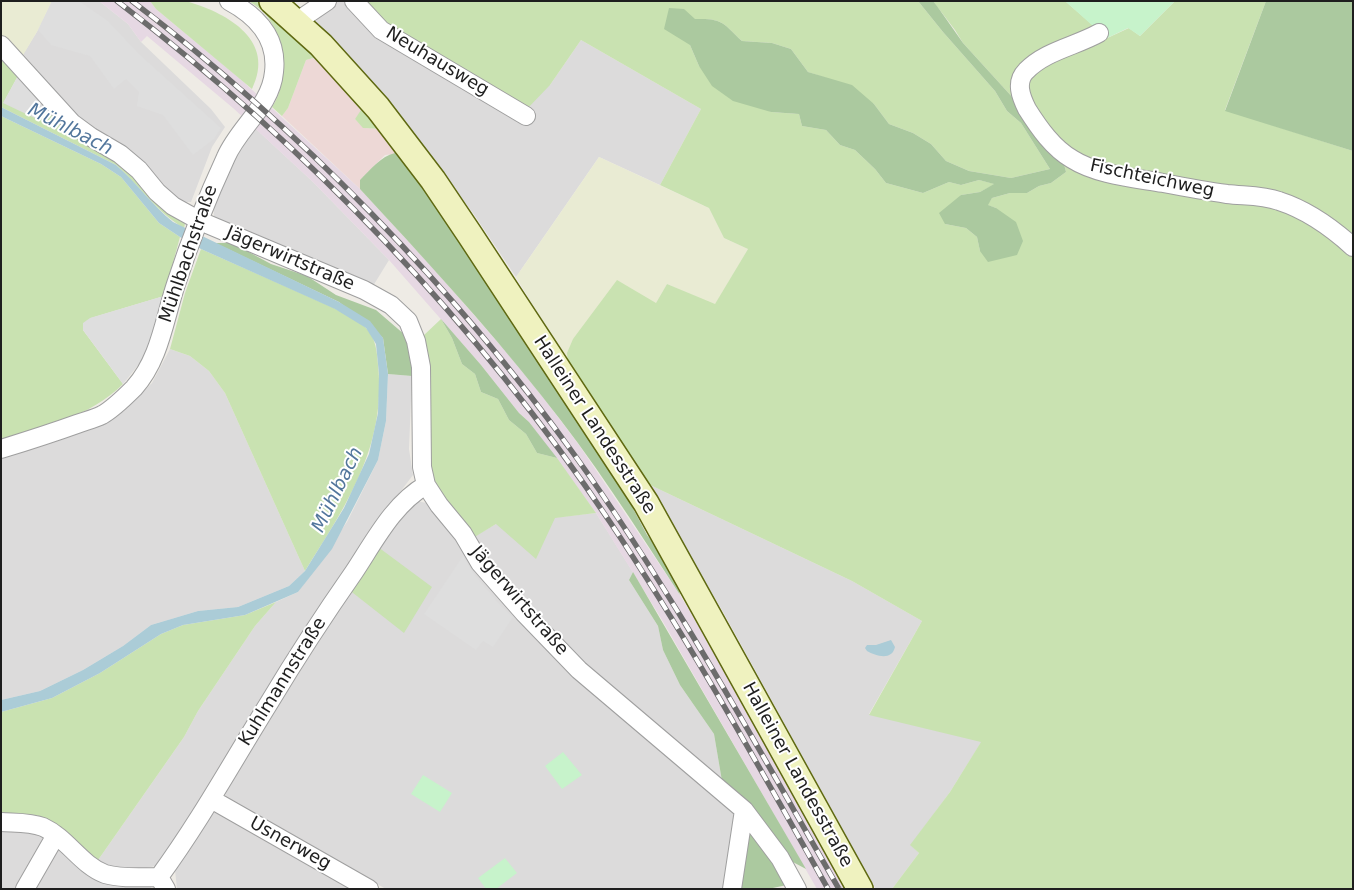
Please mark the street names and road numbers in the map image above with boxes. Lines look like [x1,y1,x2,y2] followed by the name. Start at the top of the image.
[382,23,492,101] street label: Neuhausweg
[1088,155,1216,203] street label: Fischteichweg
[155,182,223,326] street label: Mühlbachstraße
[222,222,358,296] street label: Jägerwirtstraße
[528,332,660,518] street label: Halleiner Landesstraße
[466,542,572,660] street label: Jägerwirtstraße
[235,614,331,750] street label: Kuhlmannstraße
[737,679,857,871] street label: Halleiner Landesstraße
[246,813,334,875] street label: Usnerweg

